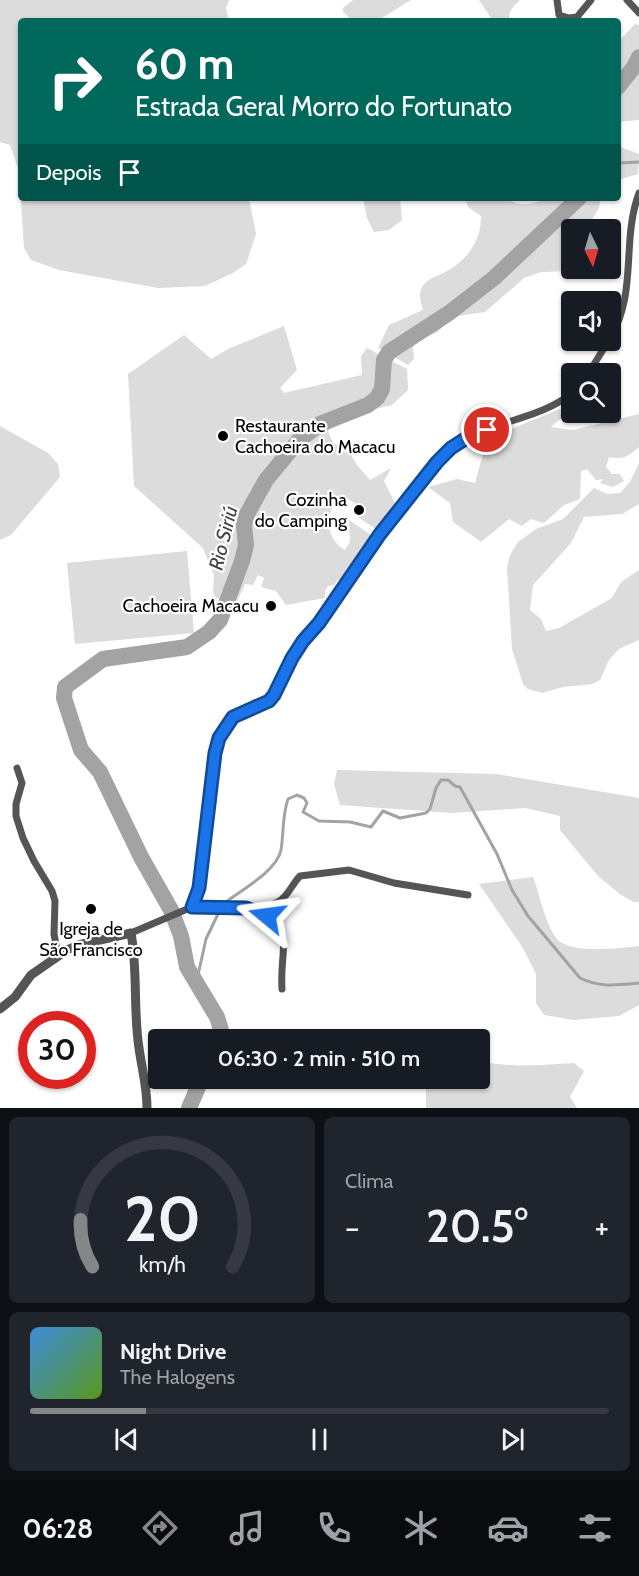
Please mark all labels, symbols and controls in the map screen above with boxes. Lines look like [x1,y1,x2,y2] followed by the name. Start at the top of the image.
[135,38,234,90] text: 60 m
[36,42,114,120] icon: right
[135,90,512,123] text: Estrada Geral Morro do Fortunato
[113,156,146,189] icon: arrive
[36,159,101,186] text: Depois
[561,219,621,279] north arrow
[561,219,621,423] map controls
[561,291,621,351] button: sound
[561,363,621,423] button: search
[461,404,512,455] pin
[470,413,503,446] icon: arrive
[235,415,395,458] place label: Restaurante Cachoeira do Macacu
[216,429,230,443] marker: Restaurante Cachoeira do Macacu
[255,489,348,532] place label: Cozinha do Camping
[203,503,243,572] water label: Rio Siriú
[352,503,366,517] marker: Cozinha do Camping
[123,595,259,617] place label: Cachoeira Macacu
[264,599,278,613] marker: Cachoeira Macacu
[235,884,299,948] position arrow
[84,902,98,916] marker: Igreja de São Francisco
[39,918,143,961] place label: Igreja de São Francisco
[18,1011,96,1089] speed limit sign: 30
[218,1045,420,1072] text: 06:30 · 2 min · 510 m
[345,1169,393,1193] text: Clima
[123,1181,201,1257] text: 20
[426,1199,528,1253] text: 20.5°
[345,1207,360,1247] text: −
[594,1207,609,1247] text: +
[139,1251,185,1277] text: km/h
[120,1338,226,1365] text: Night Drive
[120,1365,235,1389] text: The Halogens
[110,1423,143,1456] icon: previous
[303,1423,336,1456] icon: pause
[496,1423,529,1456] icon: next
[139,1507,181,1549] icon: directions
[226,1507,268,1549] icon: music
[313,1507,355,1549] icon: phone
[400,1507,442,1549] icon: climate
[487,1507,529,1549] icon: car
[574,1507,616,1549] icon: filters
[23,1512,93,1545] text: 06:28

